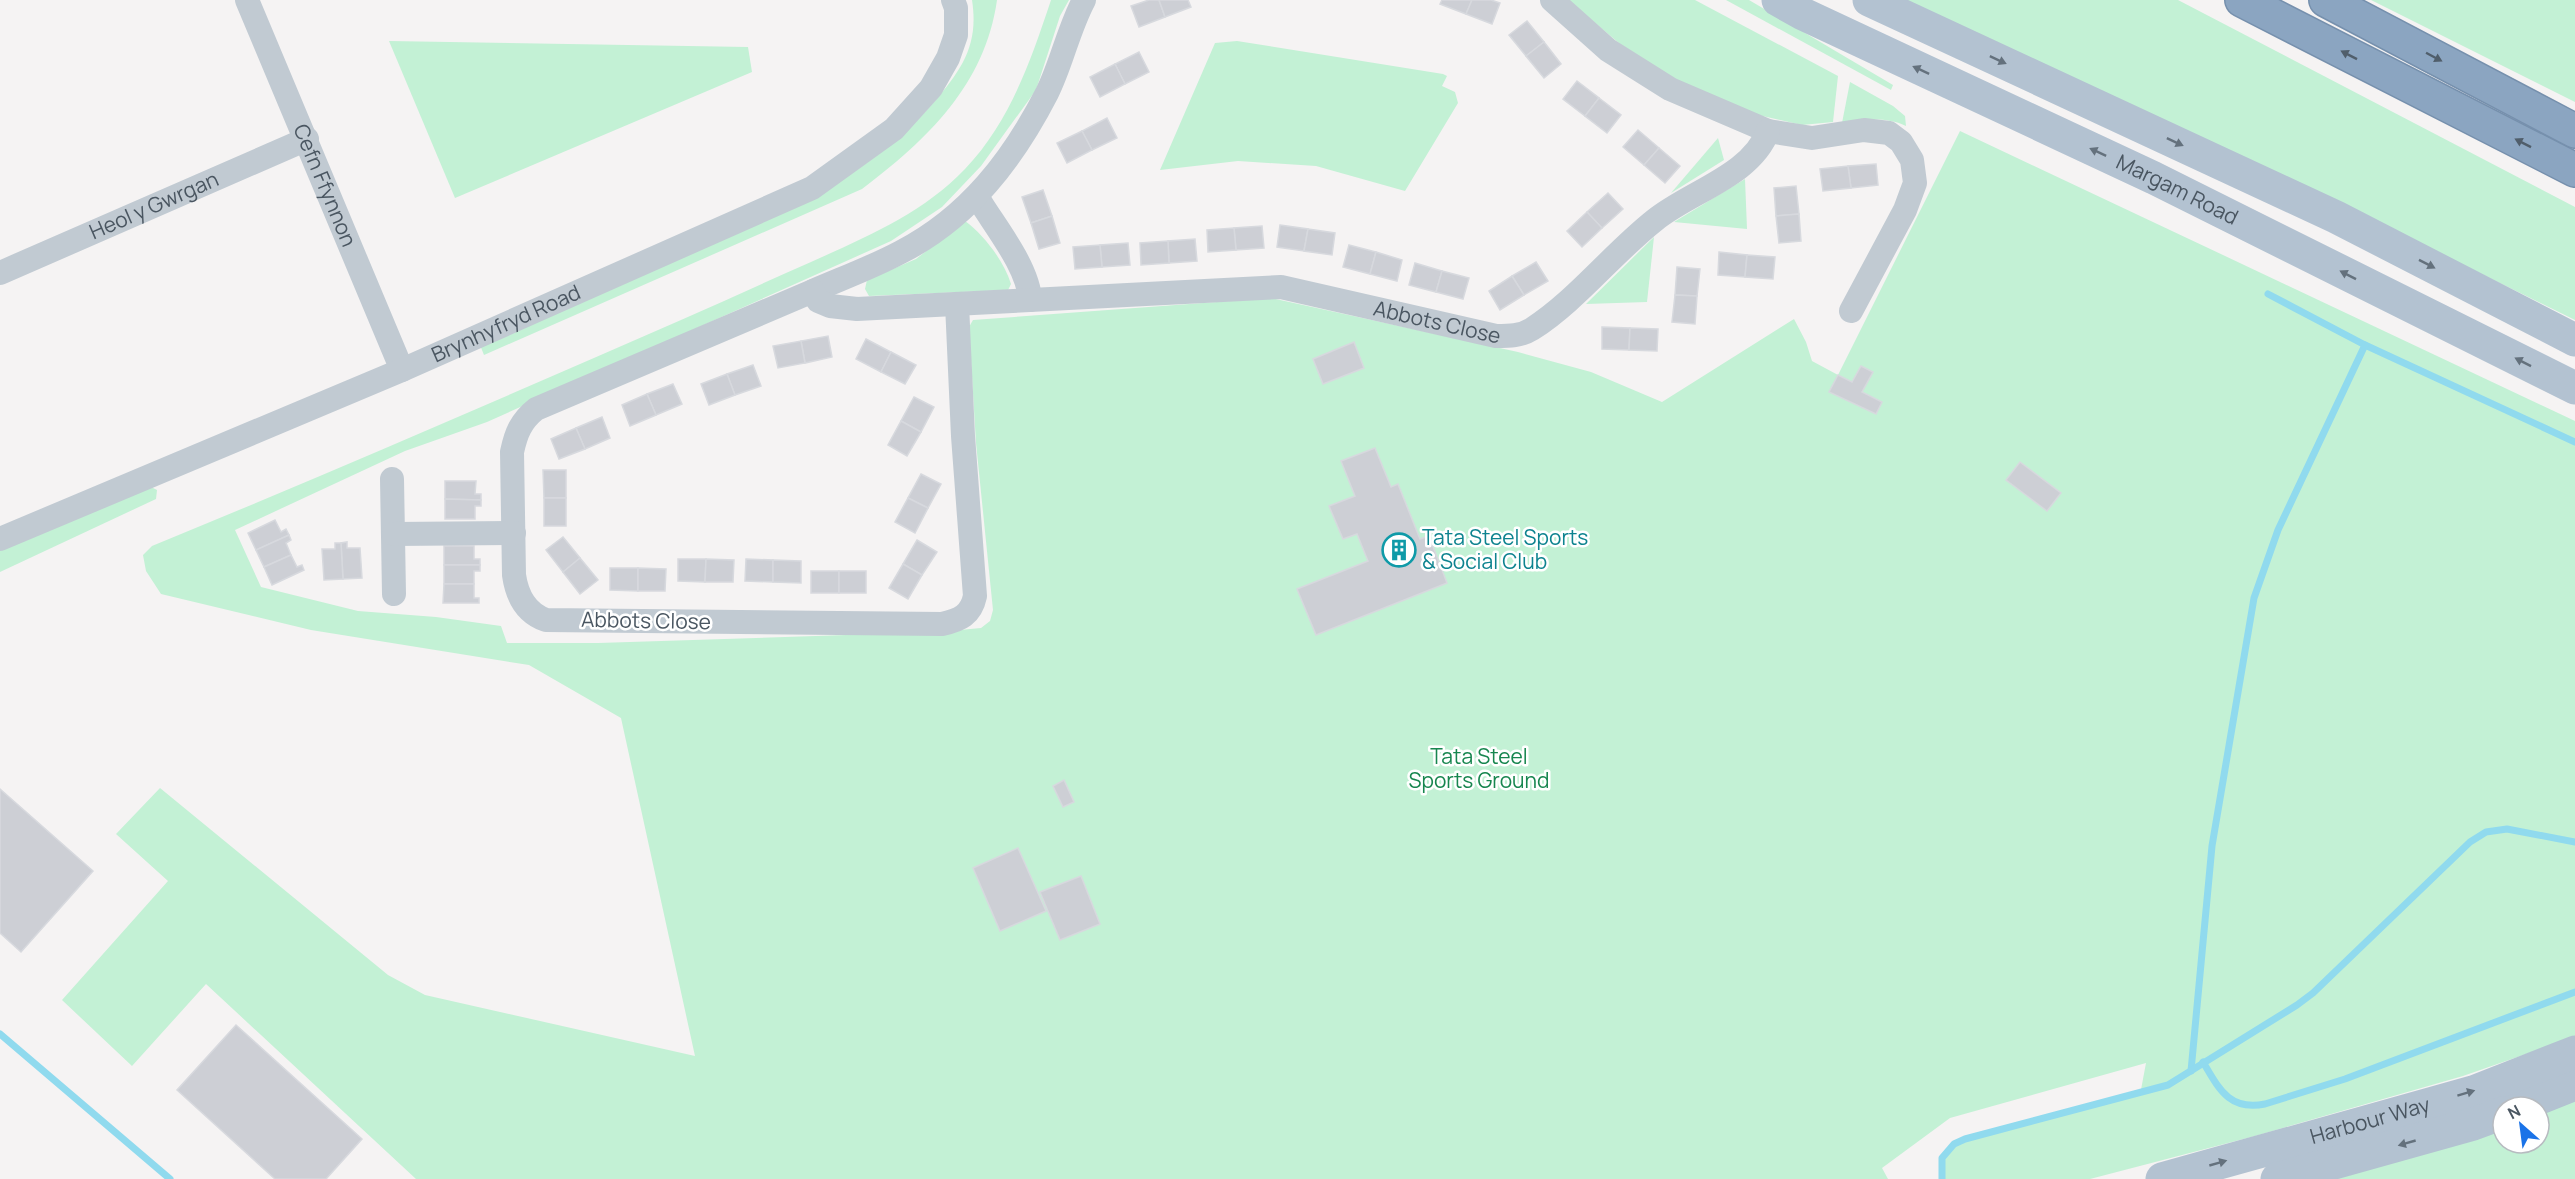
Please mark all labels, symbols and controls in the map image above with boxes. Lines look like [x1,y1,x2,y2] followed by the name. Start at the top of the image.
[2341,50,2358,59] one-way arrow
[2425,52,2442,61] one-way arrow
[1990,56,2007,65] one-way arrow
[1912,66,1929,75] one-way arrow
[287,119,364,251] street label: Cefn Ffynnon
[2167,138,2184,147] one-way arrow
[2515,138,2532,148] one-way arrow
[2088,147,2106,157] one-way arrow
[2112,147,2243,231] street label: Margam Road
[85,164,222,245] street label: Heol y Gwrgan
[2418,259,2435,268] one-way arrow
[2340,270,2357,280] one-way arrow
[427,278,585,368] street label: Brynhyfryd Road
[1371,294,1504,350] street label: Abbots Close
[2514,357,2531,367] one-way arrow
[1422,523,1588,575] place label: Tata Steel Sports & Social Club
[1381,532,1417,568] building icon: Tata Steel Sports & Social Club
[581,605,711,635] street label: Abbots Close
[1409,742,1549,794] park label: Tata Steel Sports Ground
[2457,1088,2475,1097] one-way arrow
[2306,1090,2433,1150] street label: Harbour Way
[2491,1095,2551,1155] north arrow
[2504,1099,2524,1124] text: N
[2398,1138,2416,1148] one-way arrow
[2209,1158,2227,1167] one-way arrow

